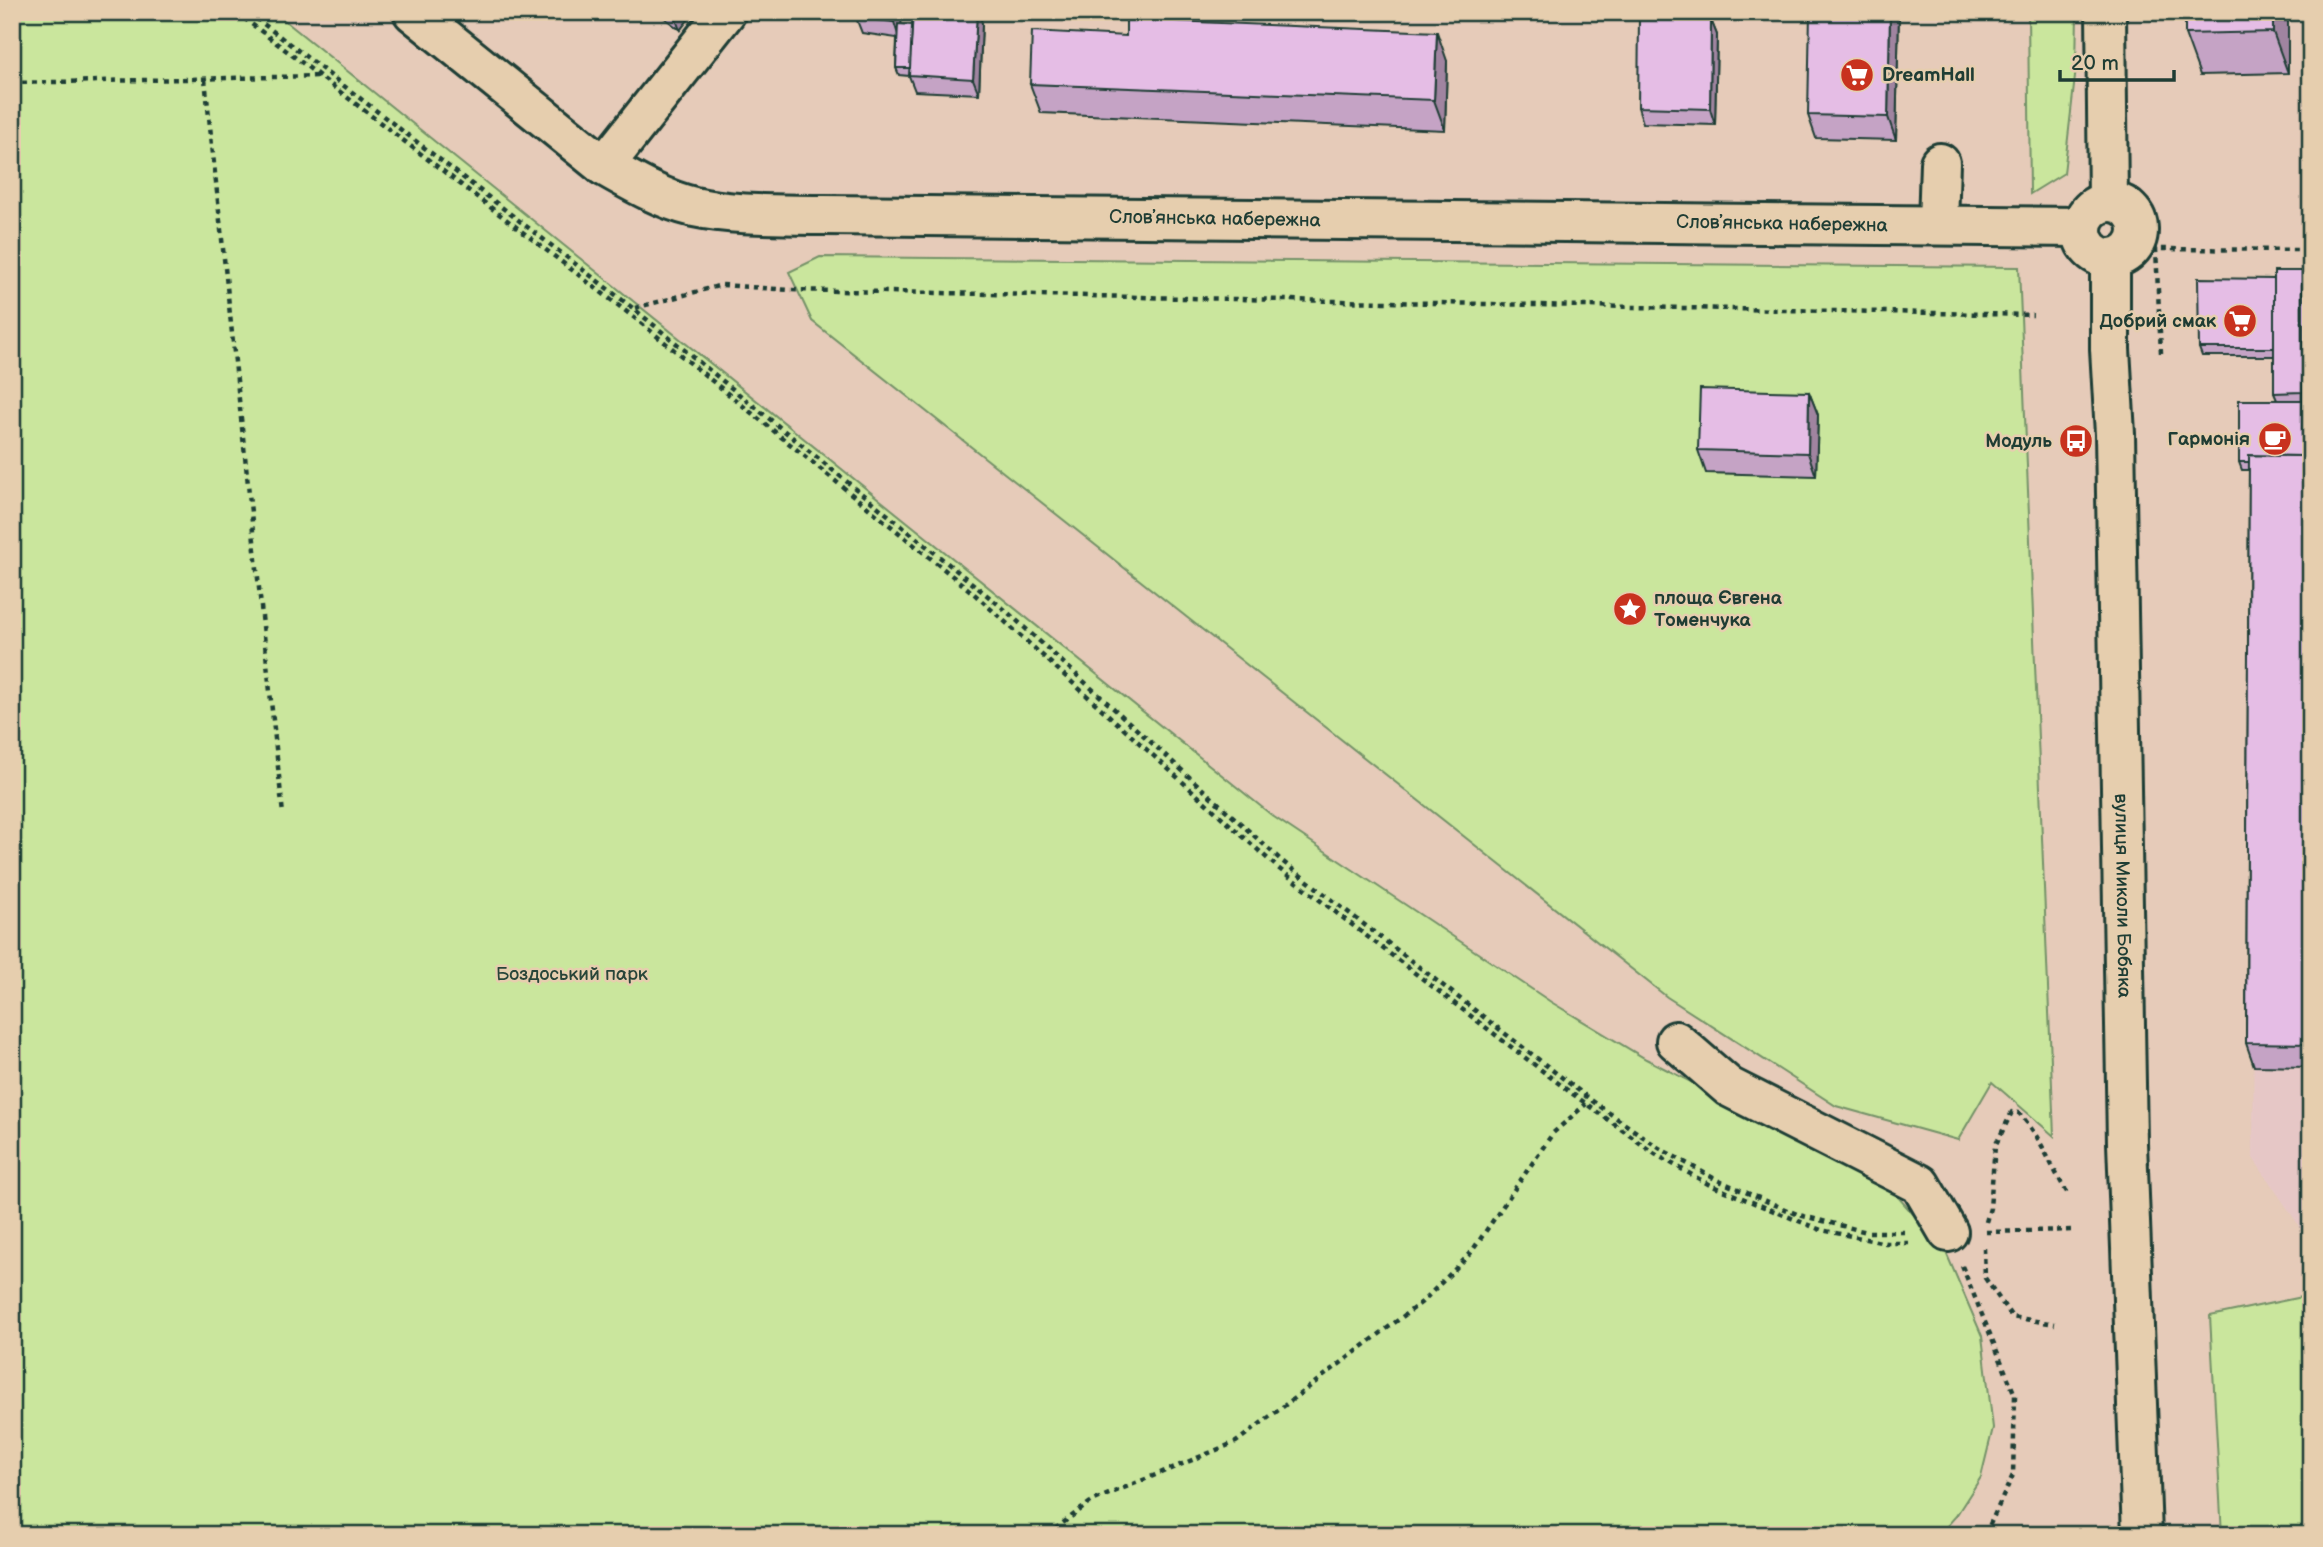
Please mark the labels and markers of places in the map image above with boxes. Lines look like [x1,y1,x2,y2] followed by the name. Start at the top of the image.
[1838,56,1876,94] supermarket icon: DreamHall
[1882,64,1975,87] place label: DreamHall
[2221,302,2259,340] supermarket icon: Добрий смак
[2099,310,2217,333] place label: Добрий смак
[2256,420,2294,458] cafe icon: Гармонія
[2057,422,2095,460] bus stop icon: Модуль
[2167,428,2250,451] place label: Гармонія
[1985,430,2052,453] place label: Модуль
[1654,587,1783,632] place label: площа Євгена Томенчука
[1611,590,1649,628] place icon: площа Євгена Томенчука

